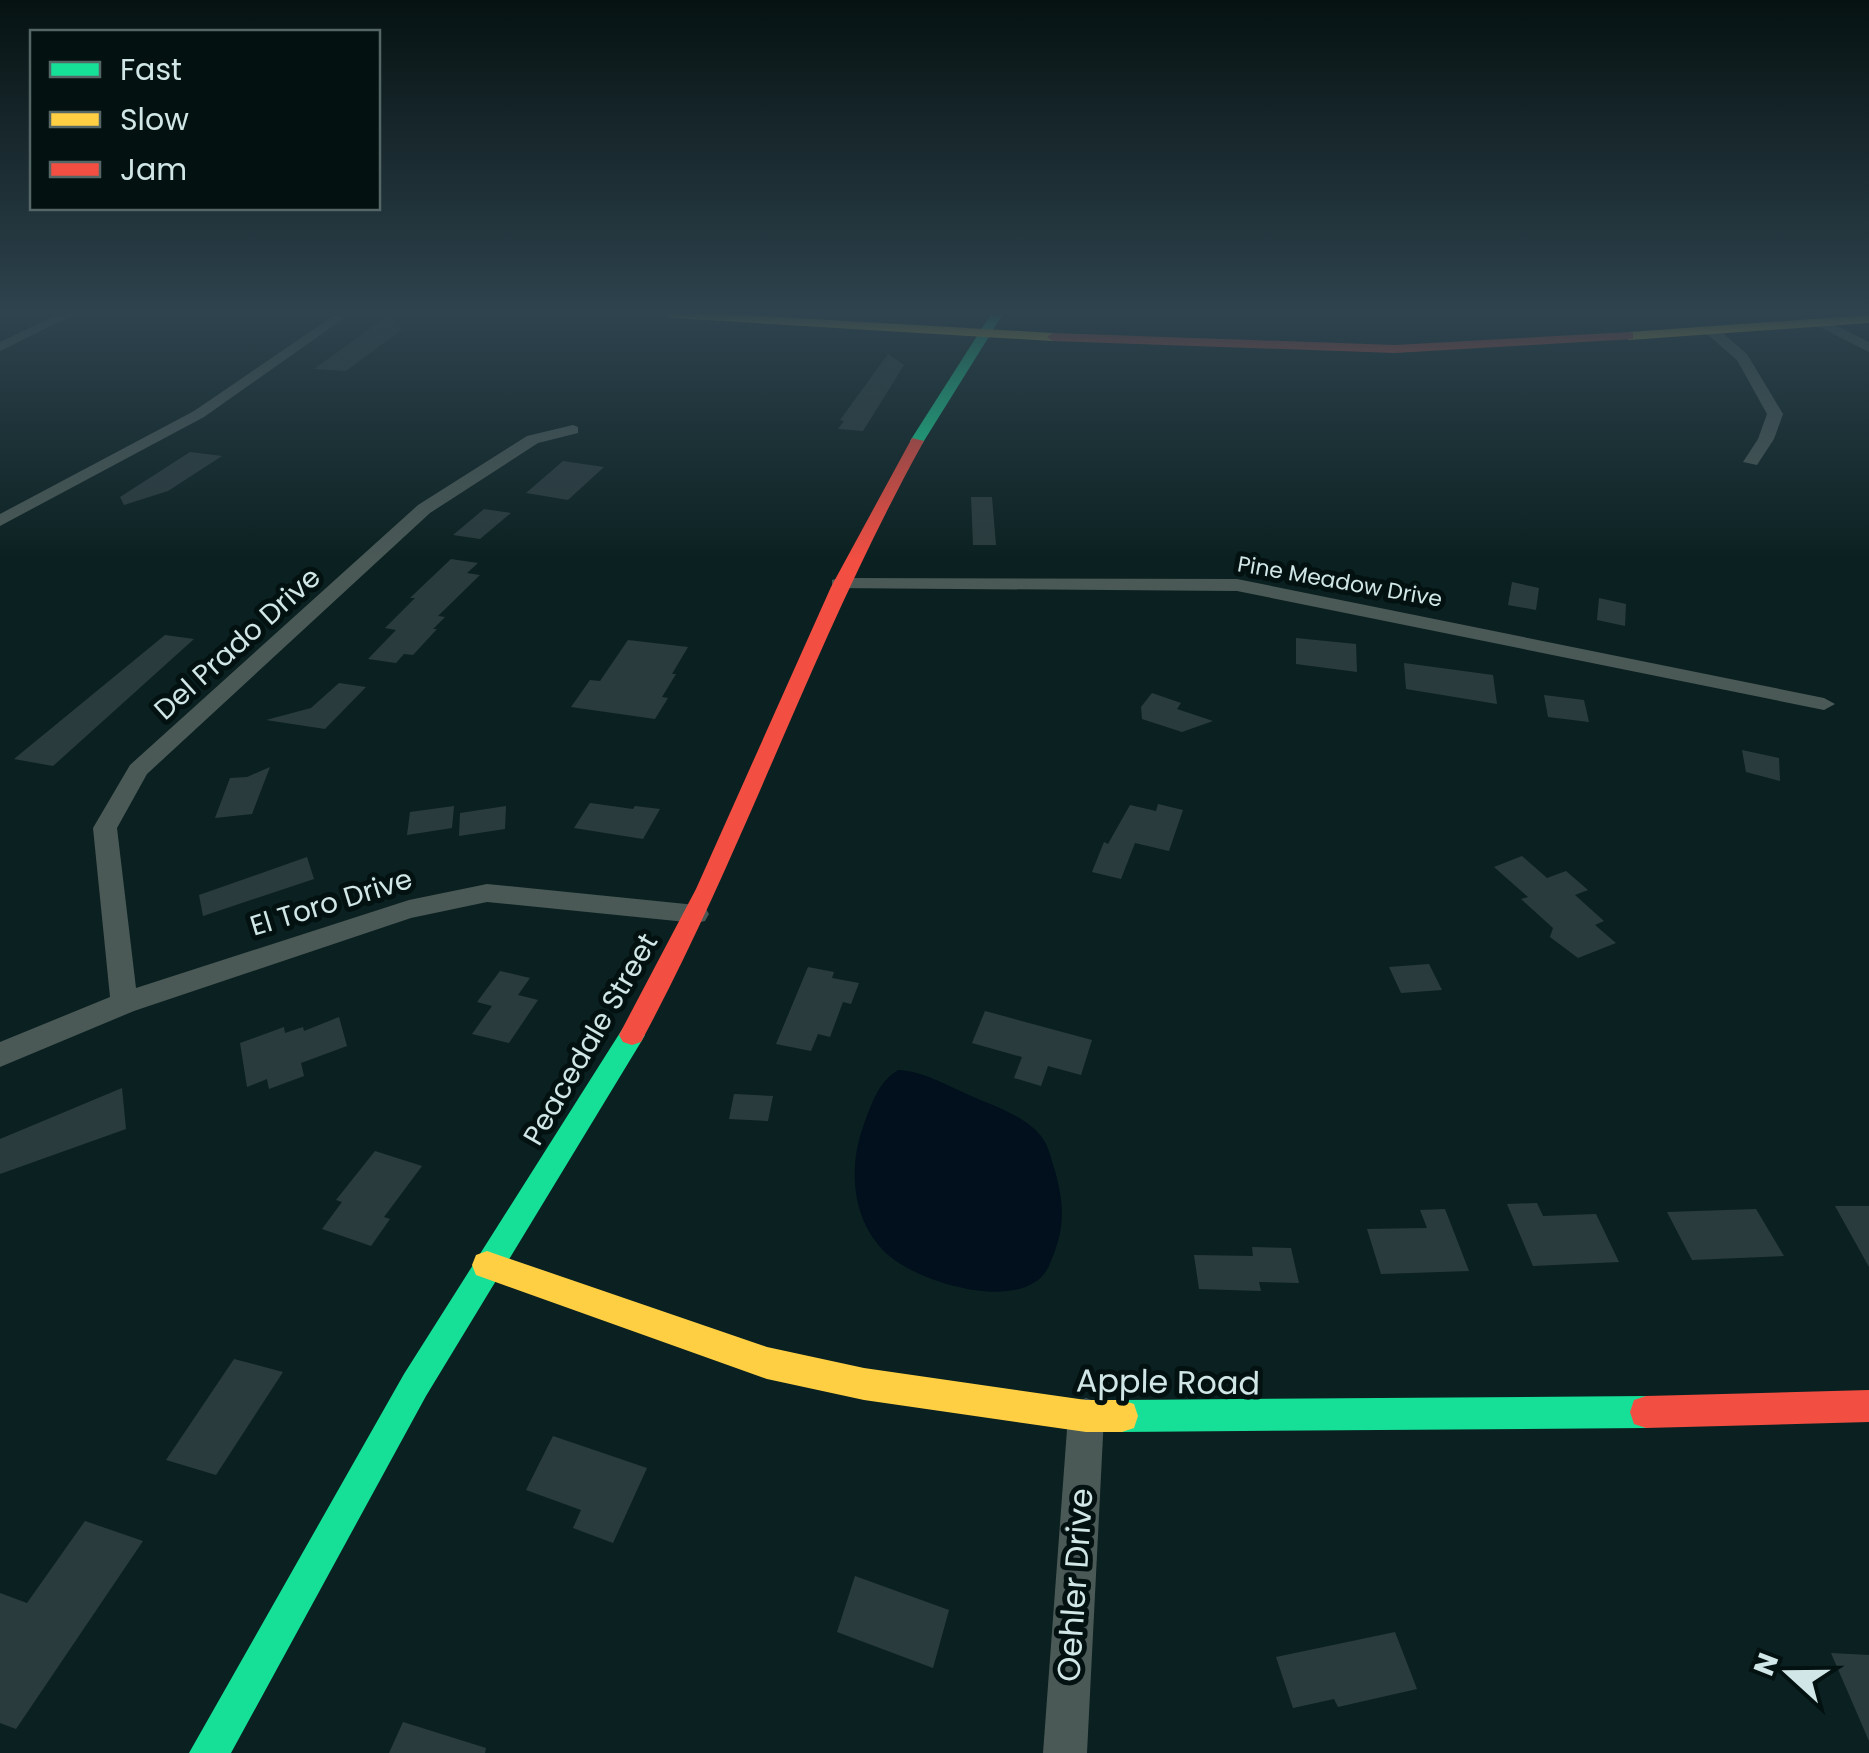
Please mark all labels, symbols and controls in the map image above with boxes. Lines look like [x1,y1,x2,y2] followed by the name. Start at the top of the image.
[30,30,380,210] legend
[120,48,182,91] text: Fast
[120,98,189,141] text: Slow
[120,148,187,191] text: Jam
[1235,548,1445,615] street label: Pine Meadow Drive
[146,558,329,729] street label: Del Prado Drive
[245,859,417,946] street label: El Toro Drive
[514,926,667,1152] street label: Peacedale Street
[1075,1357,1261,1406] street label: Apple Road
[1045,1487,1104,1683] street label: Oehler Drive
[1739,1623,1839,1723] north arrow
[1744,1647,1788,1681] text: N

